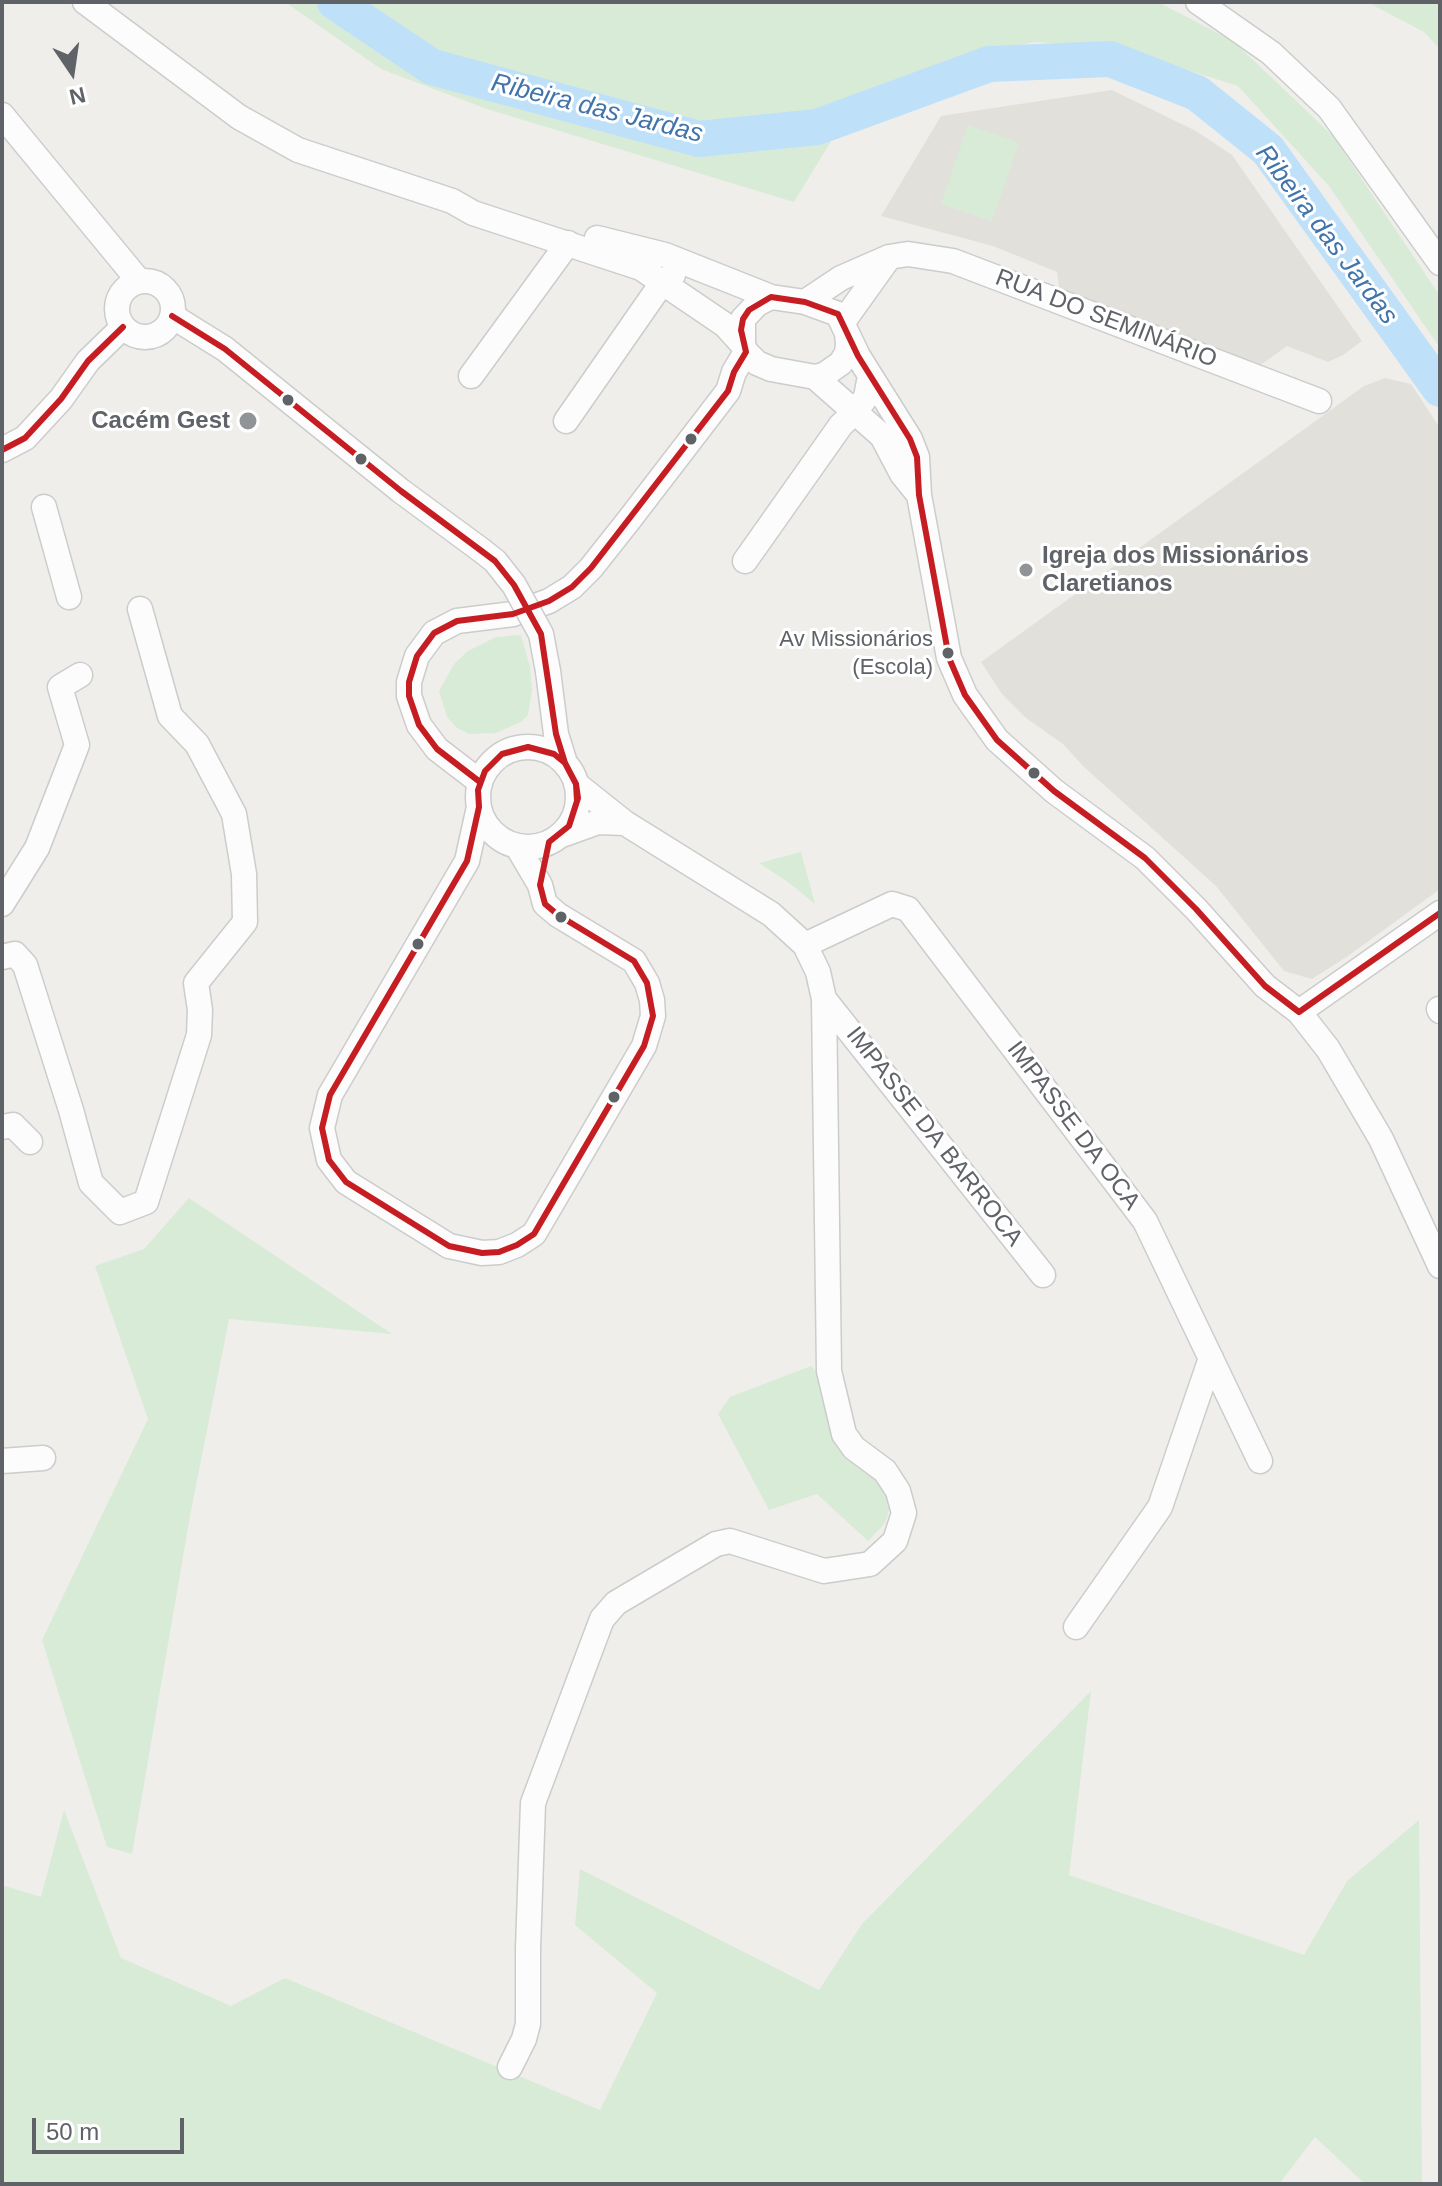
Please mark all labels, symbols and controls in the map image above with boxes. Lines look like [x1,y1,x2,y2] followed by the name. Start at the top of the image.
[32,32,112,112] north arrow
[488,68,706,150] water label: Ribeira das Jardas
[67,82,88,110] text: N
[1248,139,1404,331] water label: Ribeira das Jardas
[991,264,1221,374] street label: RUA DO SEMINÁRIO
[280,392,296,408] unlabelled marker
[91,407,230,435] place label: Cacém Gest
[237,410,259,432] marker: Cacém Gest
[683,431,699,447] unlabelled marker
[353,451,369,467] unlabelled marker
[1042,542,1309,598] place label: Igreja dos Missionários Claretianos
[1017,561,1035,579] marker: Igreja dos Missionários Claretianos
[779,627,933,678] place label: Av Missionários (Escola)
[940,645,956,661] marker: Av Missionários (Escola)
[1026,765,1042,781] unlabelled marker
[553,909,569,925] unlabelled marker
[410,936,426,952] unlabelled marker
[839,1022,1029,1252] street label: IMPASSE DA BARROCA
[1000,1036,1146,1216] street label: IMPASSE DA OCA
[606,1089,622,1105] unlabelled marker
[36,2102,188,2152] scale bar
[46,2118,99,2145] text: 50 m

